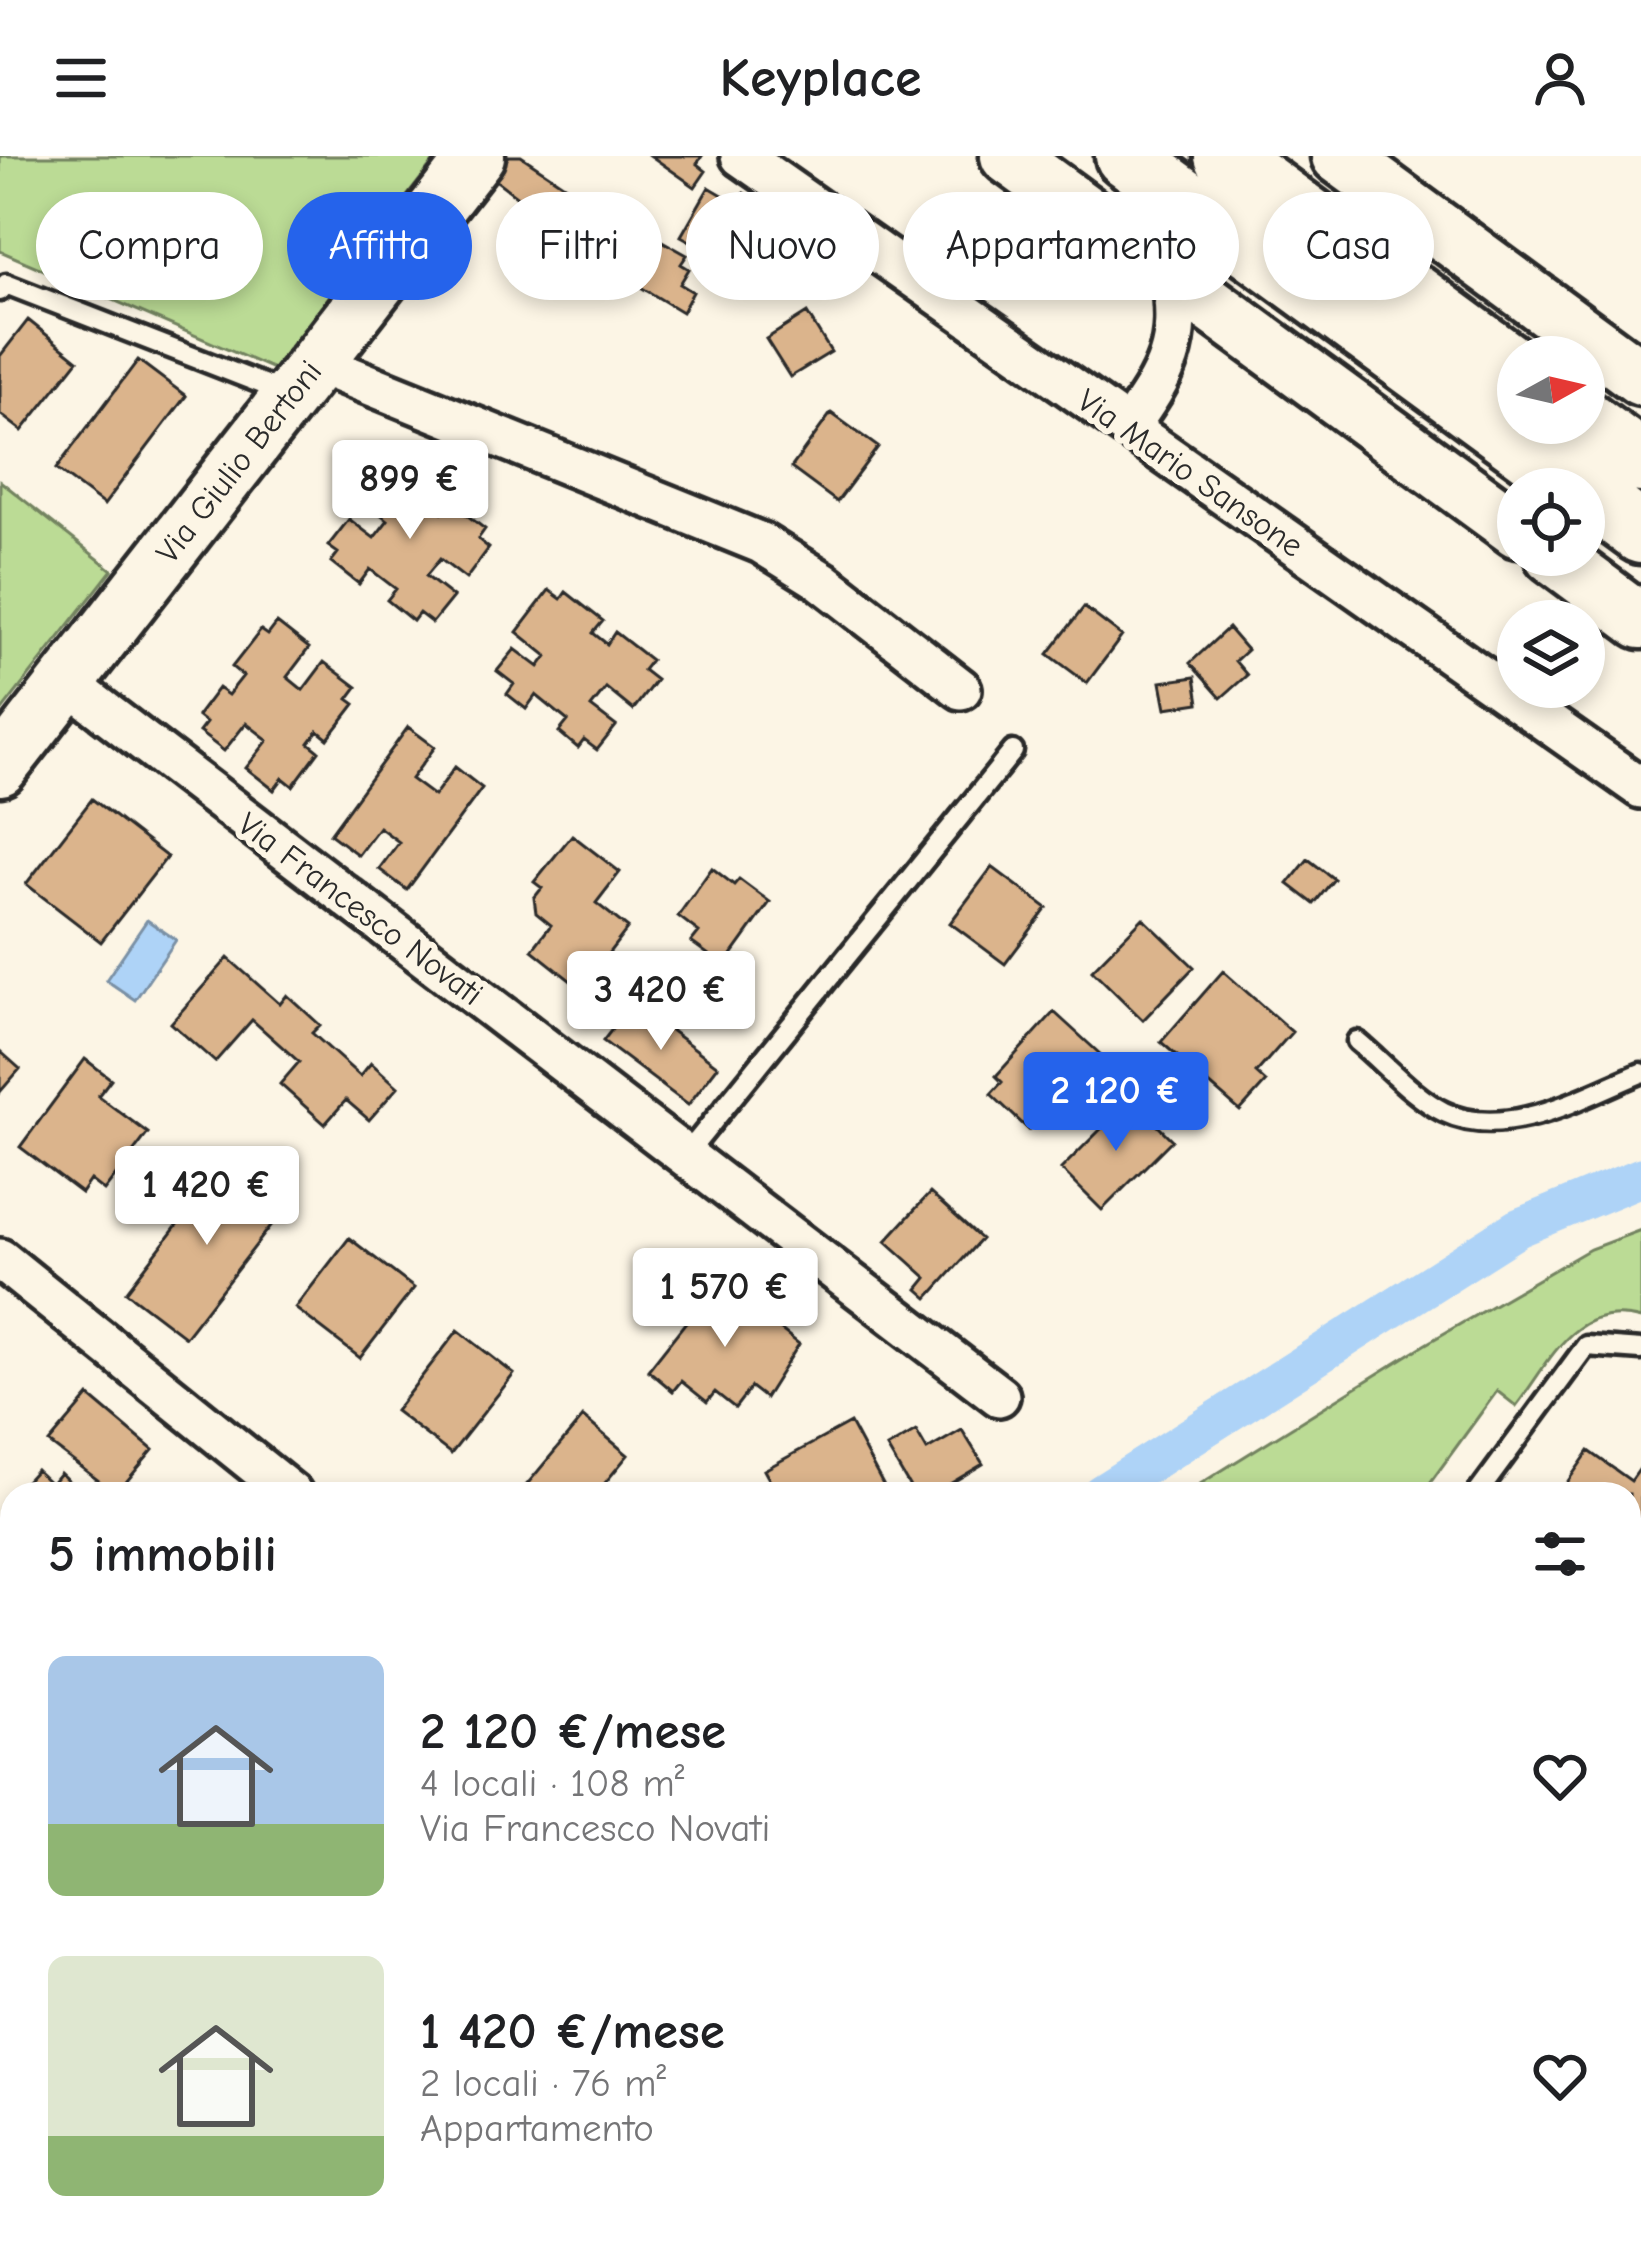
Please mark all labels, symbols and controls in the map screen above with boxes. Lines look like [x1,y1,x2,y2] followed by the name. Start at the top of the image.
[48,45,114,111] icon: menu
[1527,45,1593,111] icon: person
[720,47,921,110] text: Keyplace
[36,192,263,300] chip: Compra
[287,192,472,300] chip: Affitta
[496,192,662,300] chip: Filtri
[686,192,879,300] chip: Nuovo
[903,192,1239,300] chip: Appartamento
[1263,192,1434,300] chip: Casa
[1497,336,1605,444] north arrow
[1497,336,1605,708] map controls
[148,353,330,570] street label: Via Giulio Bertoni
[1070,381,1310,565] street label: Via Mario Sansone
[326,440,494,542] pin: 899 €
[359,456,461,501] text: 899 €
[1497,468,1605,576] button: locate
[1497,600,1605,708] button: layers
[231,804,490,1013] street label: Via Francesco Novati
[550,951,772,1053] pin: 3 420 €
[594,967,728,1012] text: 3 420 €
[1005,1052,1227,1154] pin: 2 120 €
[1050,1068,1182,1113] text: 2 120 €
[96,1146,318,1248] pin: 1 420 €
[142,1162,272,1207] text: 1 420 €
[614,1248,836,1350] pin: 1 570 €
[660,1264,790,1309] text: 1 570 €
[1527,1521,1593,1587] icon: filters
[48,1525,277,1584] text: 5 immobili
[420,1702,726,1761] text: 2 120 €/mese
[144,1704,288,1848] icon: home
[1527,1743,1593,1809] icon: heart
[420,1761,685,1806] text: 4 locali · 108 m²
[420,1806,770,1851] text: Via Francesco Novati
[420,2002,725,2061] text: 1 420 €/mese
[144,2004,288,2148] icon: home
[1527,2043,1593,2109] icon: heart
[420,2061,666,2106] text: 2 locali · 76 m²
[420,2106,654,2151] text: Appartamento

